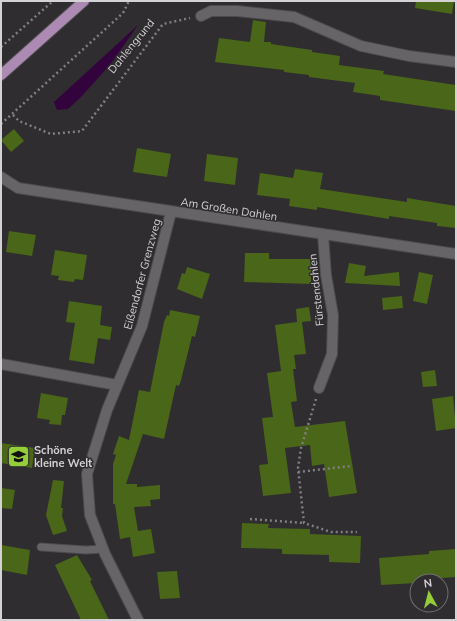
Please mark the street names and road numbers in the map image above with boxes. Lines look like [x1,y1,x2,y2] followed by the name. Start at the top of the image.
[105,16,157,76] street label: Dahlengrund
[180,194,278,224] street label: Am Großen Dahlen
[120,217,164,331] street label: Eißendorfer Grenzweg
[305,253,327,327] street label: Fürstendahlen

